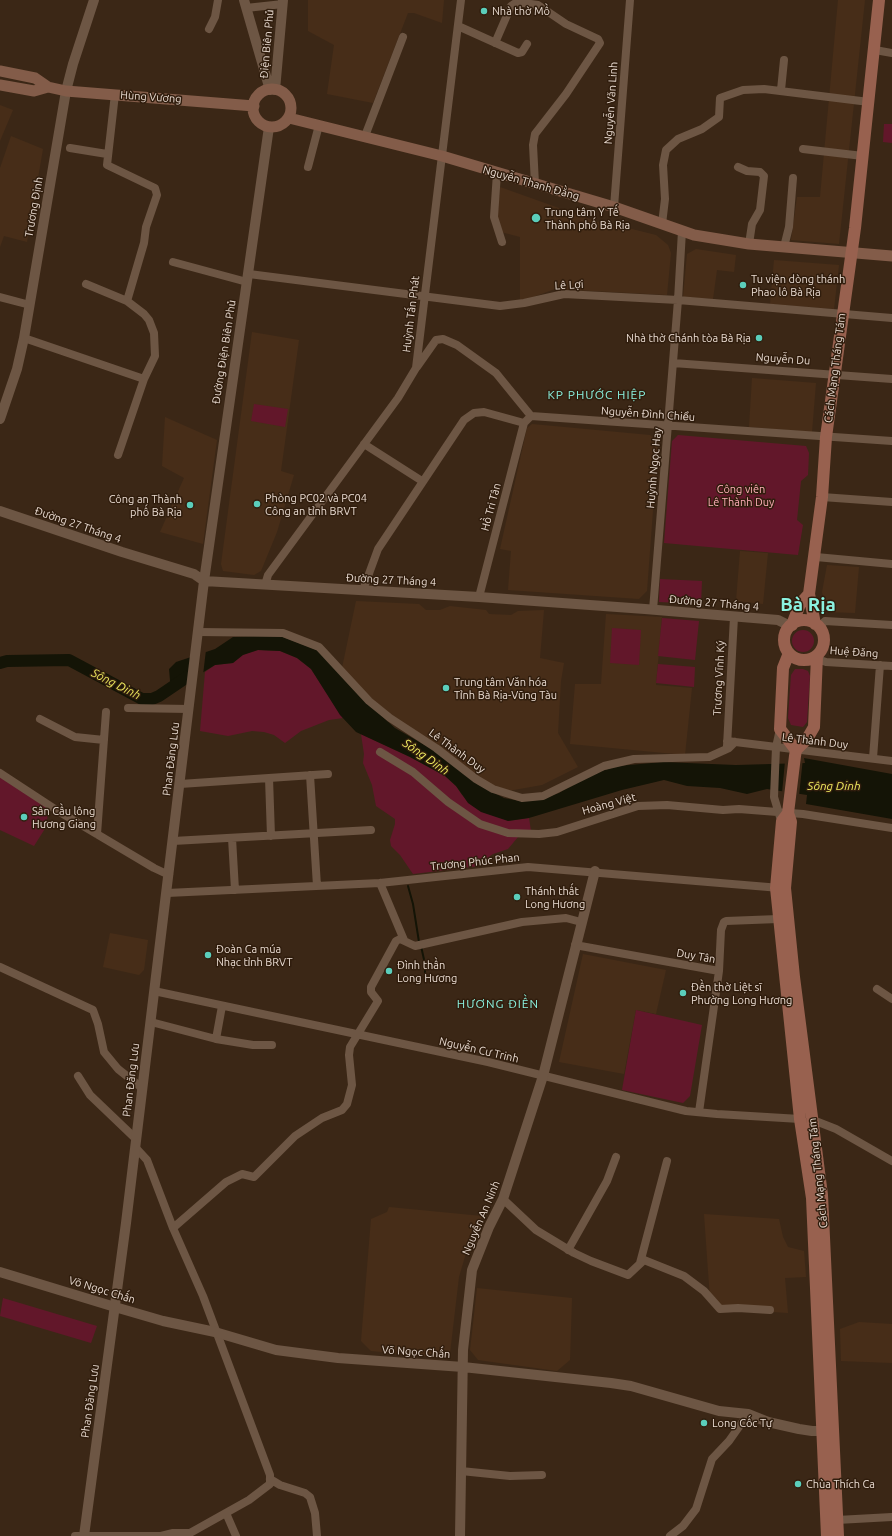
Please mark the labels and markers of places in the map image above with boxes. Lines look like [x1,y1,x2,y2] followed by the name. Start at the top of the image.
[492,4,550,18] place label: Nhà thờ Mồ
[479,6,489,16] marker: Nhà thờ Mồ
[545,205,630,231] place label: Trung tâm Y Tế Thành phố Bà Rịa
[530,212,542,224] marker: Trung tâm Y Tế Thành phố Bà Rịa
[751,272,845,298] place label: Tu viện dòng thánh Phao lô Bà Rịa
[738,280,748,290] marker: Tu viện dòng thánh Phao lô Bà Rịa
[626,331,751,345] place label: Nhà thờ Chánh tòa Bà Rịa
[754,333,764,343] marker: Nhà thờ Chánh tòa Bà Rịa
[265,491,367,517] place label: Phòng PC02 và PC04 Công an tỉnh BRVT
[109,492,182,518] place label: Công an Thành phố Bà Rịa
[252,499,262,509] marker: Phòng PC02 và PC04 Công an tỉnh BRVT
[185,500,195,510] marker: Công an Thành phố Bà Rịa
[454,675,557,701] place label: Trung tâm Văn hóa Tỉnh Bà Rịa-Vũng Tàu
[441,683,451,693] marker: Trung tâm Văn hóa Tỉnh Bà Rịa-Vũng Tàu
[32,804,96,830] place label: Sân Cầu lông Hương Giang
[19,812,29,822] marker: Sân Cầu lông Hương Giang
[525,884,585,910] place label: Thánh thất Long Hương
[512,892,522,902] marker: Thánh thất Long Hương
[216,942,293,968] place label: Đoàn Ca múa Nhạc tỉnh BRVT
[203,950,213,960] marker: Đoàn Ca múa Nhạc tỉnh BRVT
[397,958,457,984] place label: Đình thần Long Hương
[384,966,394,976] marker: Đình thần Long Hương
[691,980,792,1006] place label: Đền thờ Liệt sĩ Phường Long Hương
[678,988,688,998] marker: Đền thờ Liệt sĩ Phường Long Hương
[712,1416,772,1430] place label: Long Cốc Tự
[699,1418,709,1428] marker: Long Cốc Tự
[806,1477,875,1491] place label: Chùa Thích Ca
[793,1479,803,1489] marker: Chùa Thích Ca

